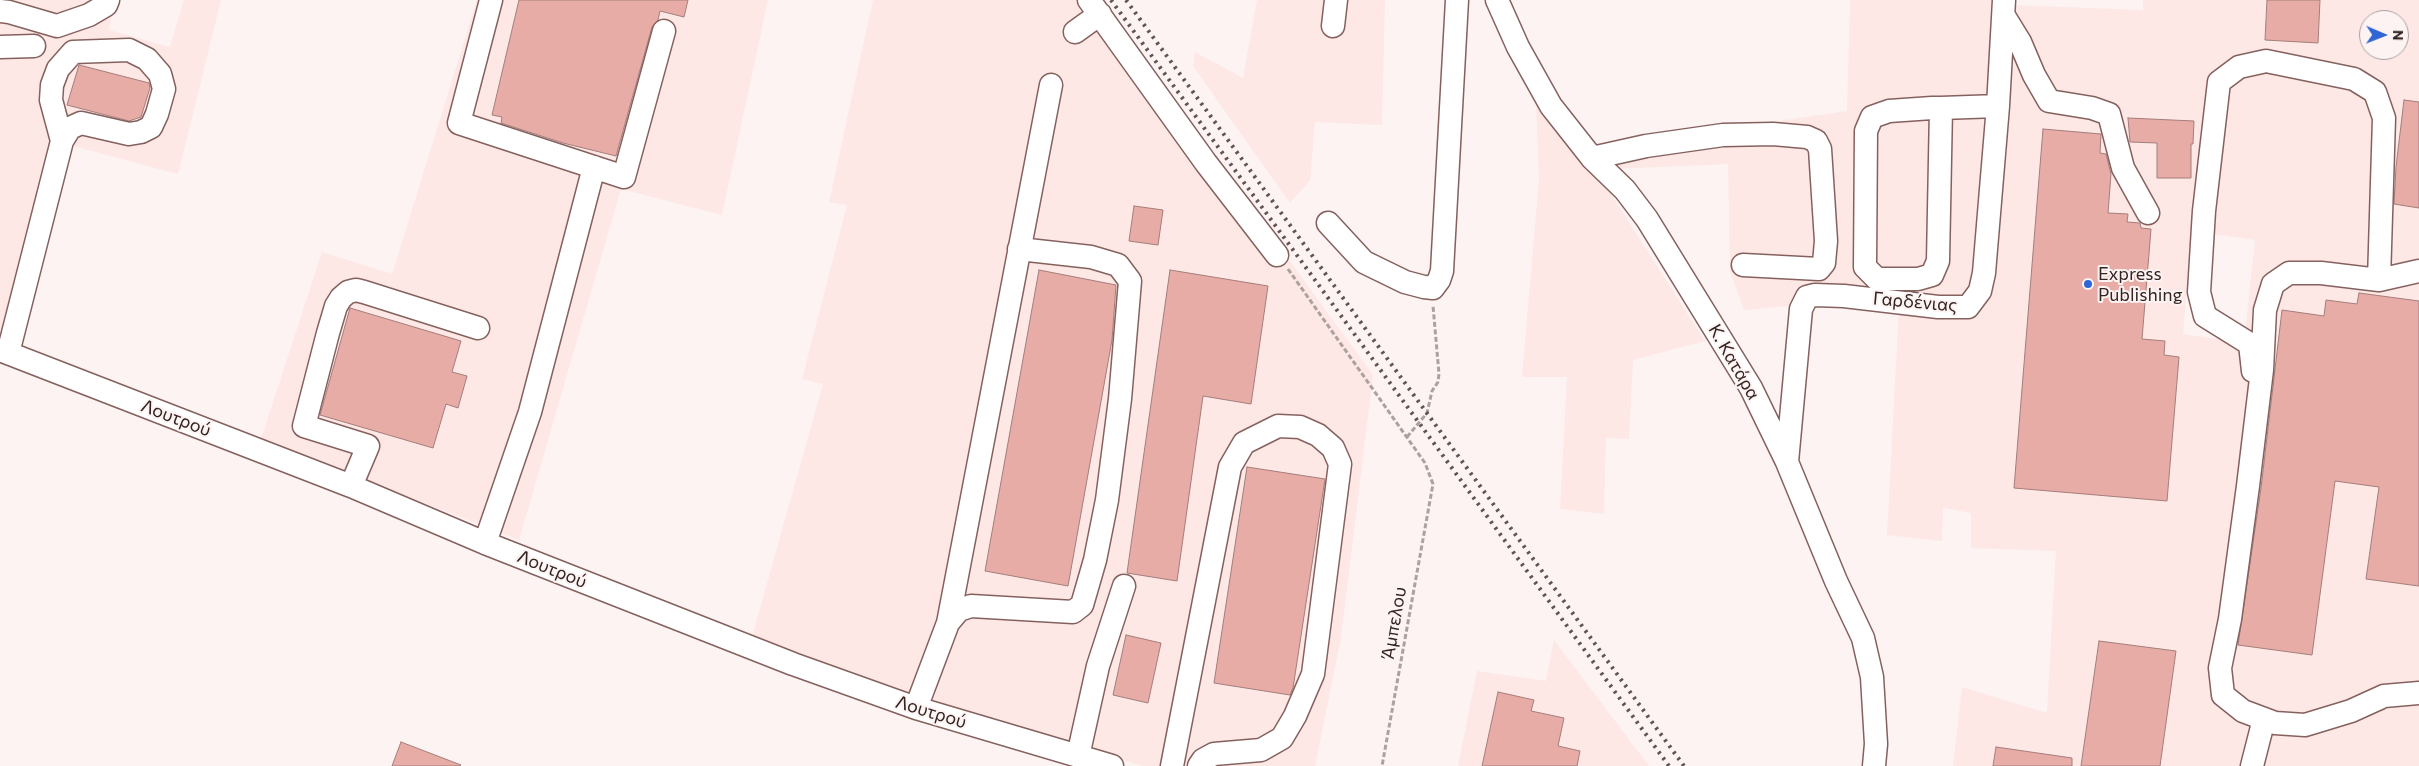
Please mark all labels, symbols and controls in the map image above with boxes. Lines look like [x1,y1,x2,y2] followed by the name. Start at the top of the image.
[2359,10,2409,60] north arrow
[2390,30,2407,41] text: N
[2098,263,2182,306] place label: Express Publishing
[2082,278,2094,290] marker: Express Publishing
[1872,288,1958,316] street label: Γαρδένιας
[1704,320,1764,404] street label: Κ. Κατάρα
[138,395,214,441] street label: Λουτρού
[514,545,590,593] street label: Λουτρού
[1377,585,1411,661] street label: Άμπελου
[893,691,969,733] street label: Λουτρού

